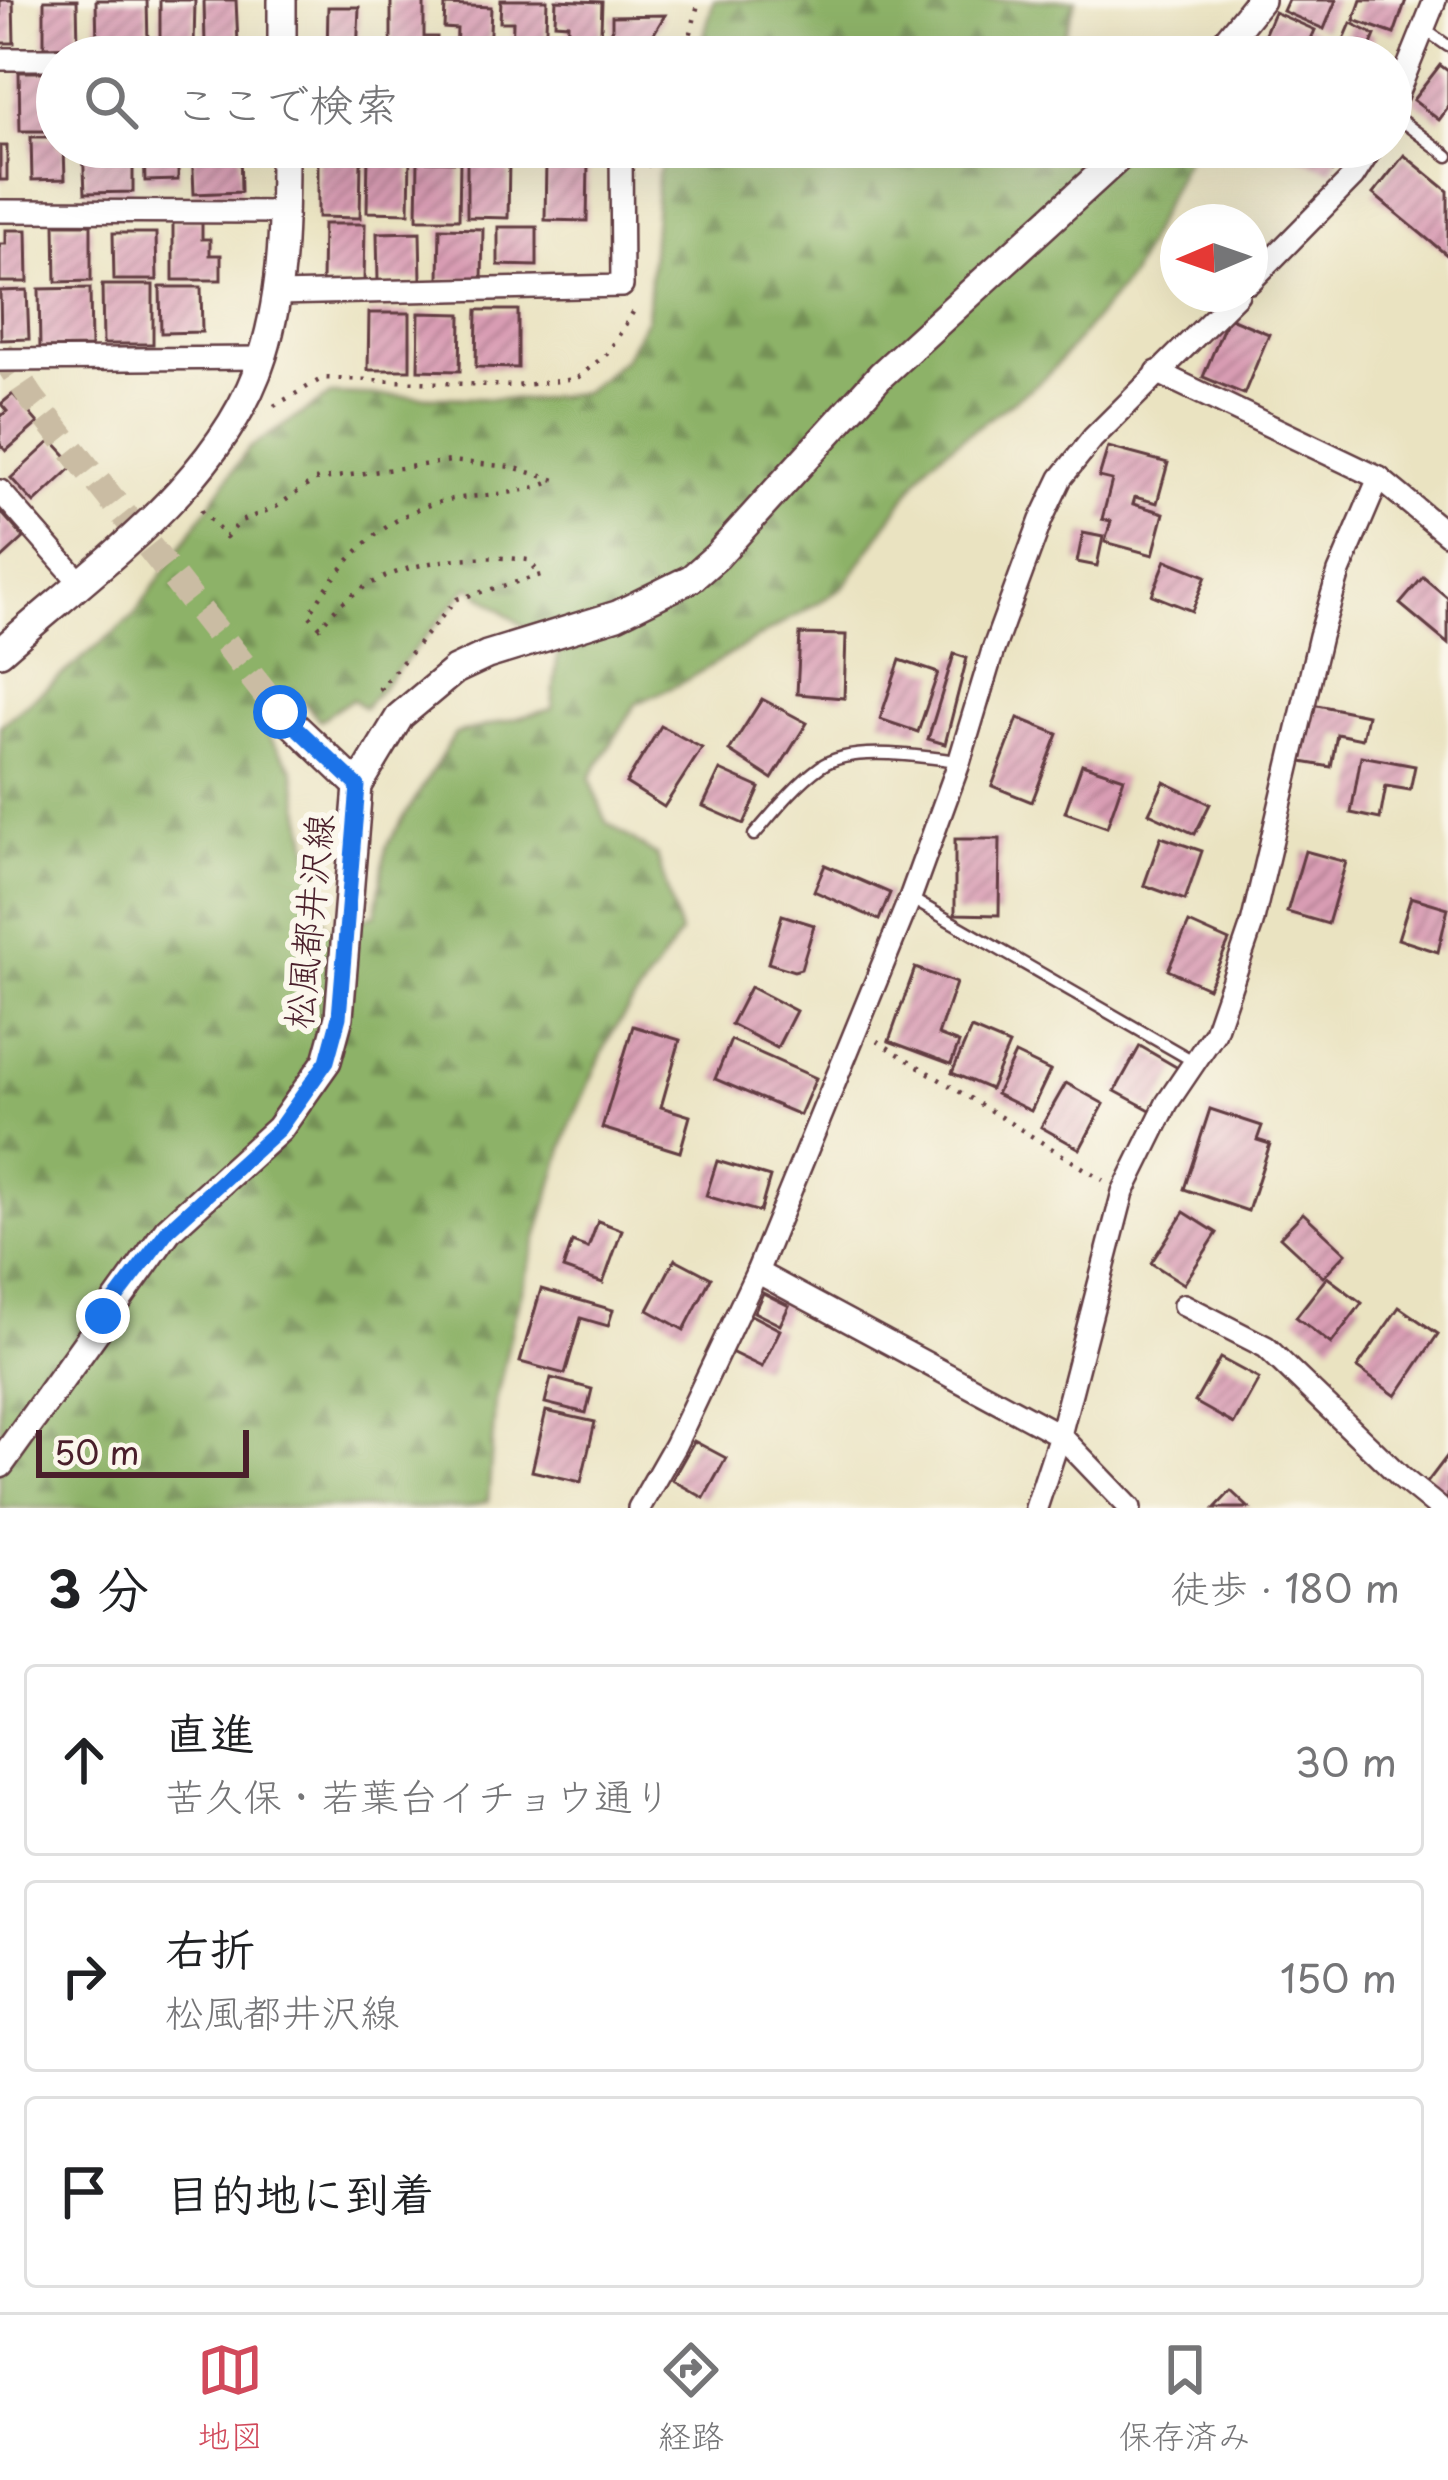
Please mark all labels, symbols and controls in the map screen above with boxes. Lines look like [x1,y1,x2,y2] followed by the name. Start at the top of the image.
[36,36,1412,168] search box
[174,68,399,136] text: ここで検索
[78,69,144,135] icon: search
[1160,204,1268,312] north arrow
[253,685,307,739] route start
[269,811,345,1031] street label: 松風都井沢線
[76,1289,130,1343] route end
[36,1424,249,1477] scale bar
[54,1426,140,1476] text: 50 m
[48,1548,149,1625] text: 3 分
[1171,1557,1400,1616] text: 徒歩 · 180 m
[165,1697,255,1765] text: 直進
[51,1727,117,1793] icon: ahead
[1294,1731,1397,1790] text: 30 m
[165,1765,672,1824] text: 苦久保・若葉台イチョウ通り
[165,1913,255,1981] text: 右折
[51,1943,117,2009] icon: right
[1280,1947,1397,2006] text: 150 m
[165,1981,399,2040] text: 松風都井沢線
[165,2158,435,2226] text: 目的地に到着
[51,2159,117,2225] icon: arrive
[197,2337,263,2459] tab: 地図
[658,2337,724,2459] tab: 経路
[1119,2337,1251,2459] tab: 保存済み

